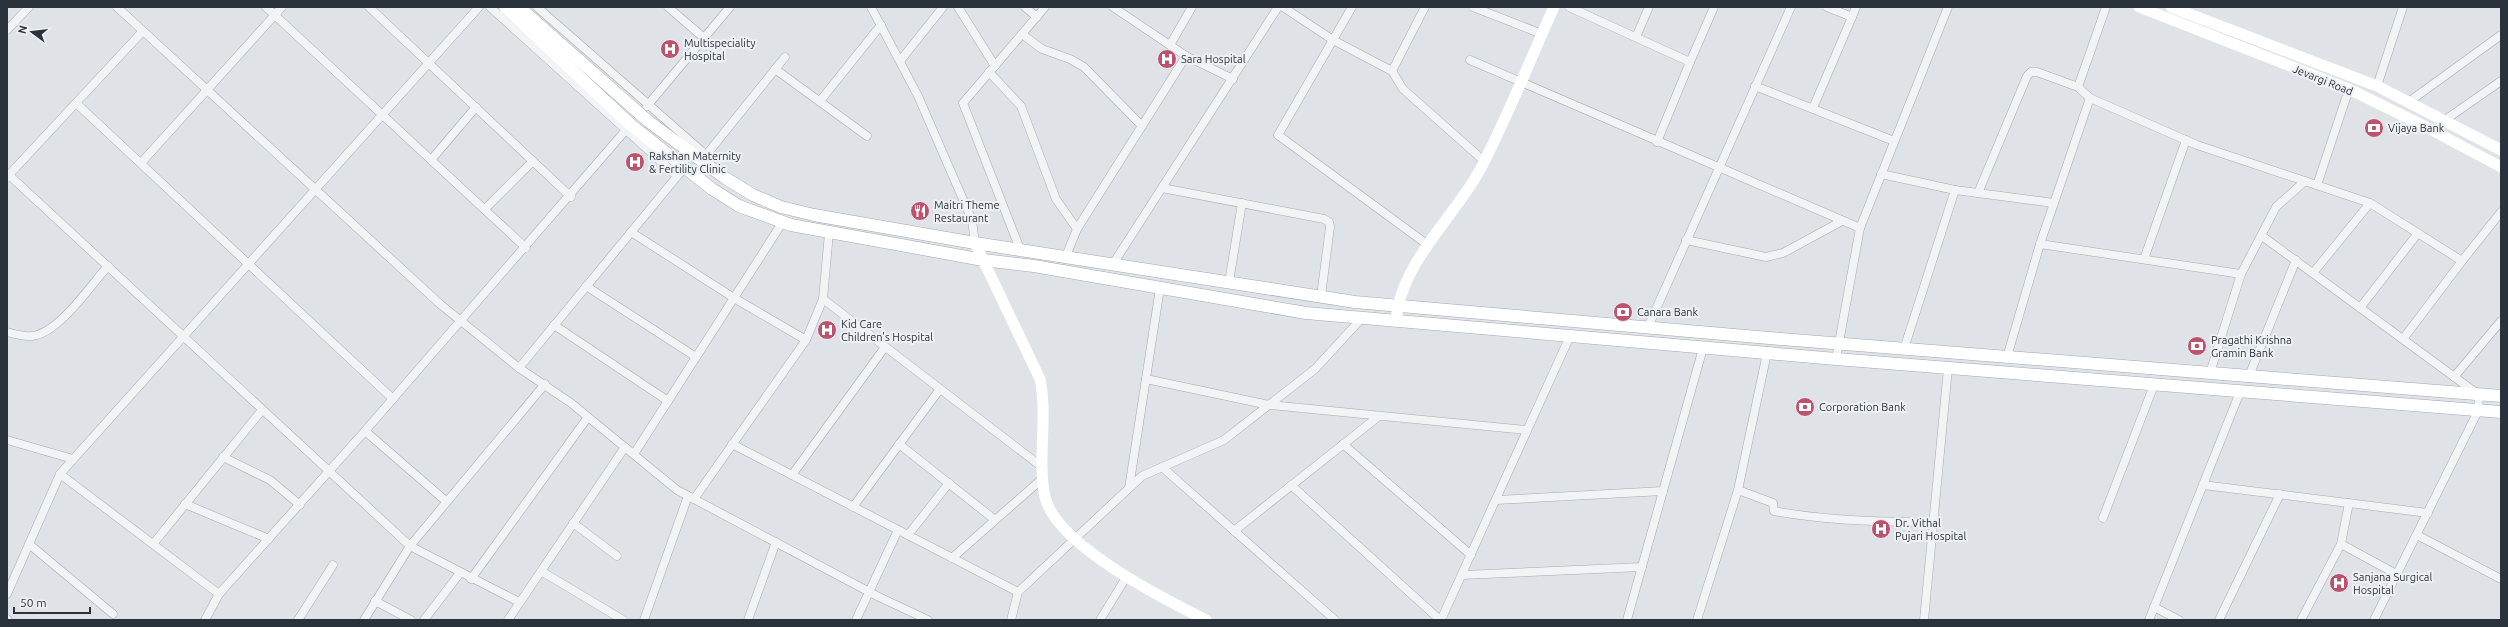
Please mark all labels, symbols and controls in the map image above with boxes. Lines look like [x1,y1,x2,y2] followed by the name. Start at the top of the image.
[12,12,52,52] north arrow
[15,24,29,35] text: N
[684,37,756,62] place label: Multispeciality Hospital
[659,38,681,60] hospital icon: Multispeciality Hospital
[1156,48,1178,70] hospital icon: Sara Hospital
[1181,53,1246,65] place label: Sara Hospital
[2291,63,2355,97] street label: Jevargi Road
[2363,117,2385,139] bank icon: Vijaya Bank
[2388,122,2445,134] place label: Vijaya Bank
[649,150,742,175] place label: Rakshan Maternity & Fertility Clinic
[624,151,646,173] hospital icon: Rakshan Maternity & Fertility Clinic
[934,199,1000,224] place label: Maitri Theme Restaurant
[909,200,931,222] restaurant icon: Maitri Theme Restaurant
[1612,301,1634,323] bank icon: Canara Bank
[1637,306,1699,318] place label: Canara Bank
[841,318,933,343] place label: Kid Care Children's Hospital
[816,319,838,341] hospital icon: Kid Care Children's Hospital
[2211,334,2292,359] place label: Pragathi Krishna Gramin Bank
[2186,335,2208,357] bank icon: Pragathi Krishna Gramin Bank
[1794,396,1816,418] bank icon: Corporation Bank
[1819,401,1906,413] place label: Corporation Bank
[1895,517,1966,542] place label: Dr. Vithal Pujari Hospital
[1870,518,1892,540] hospital icon: Dr. Vithal Pujari Hospital
[2353,571,2432,596] place label: Sanjana Surgical Hospital
[2328,572,2350,594] hospital icon: Sanjana Surgical Hospital
[14,589,90,615] scale bar
[20,596,47,609] text: 50 m

